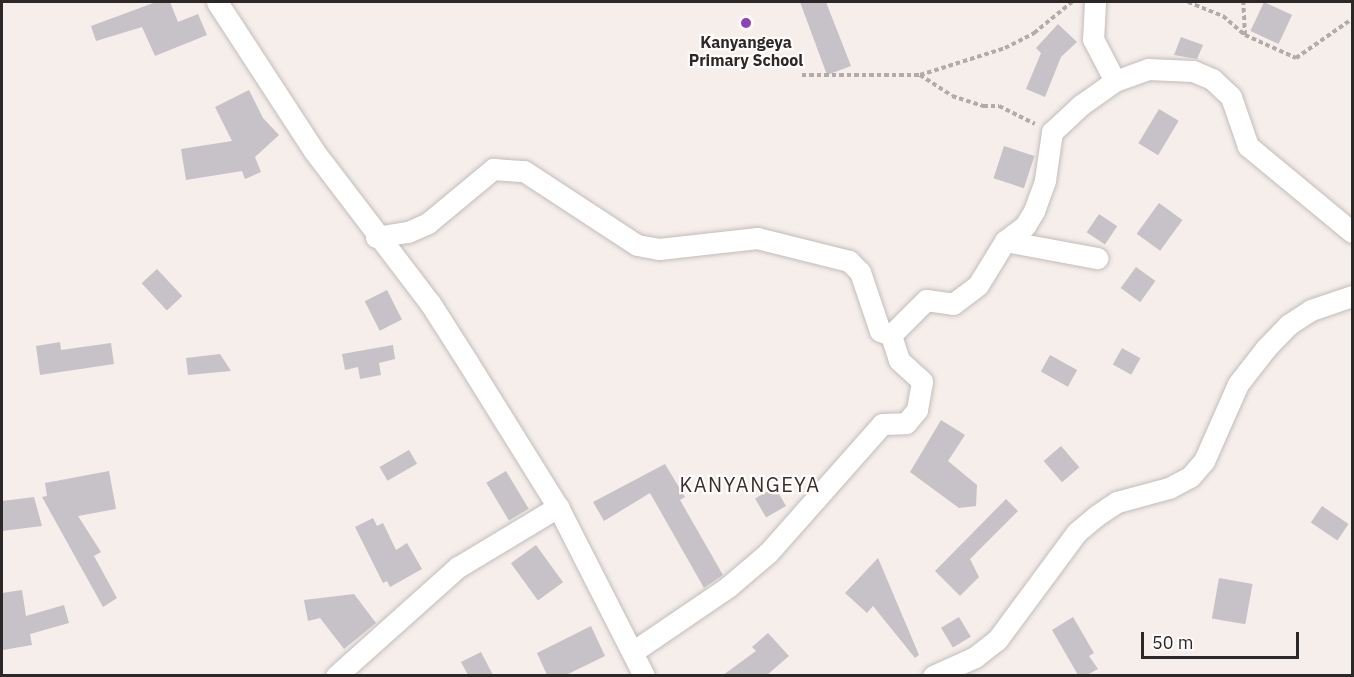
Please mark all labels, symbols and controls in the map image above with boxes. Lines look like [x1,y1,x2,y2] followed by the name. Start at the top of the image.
[739,16,753,30] marker: Kanyangeya Primary School
[689,32,803,70] place label: Kanyangeya Primary School
[679,472,821,496] district label: KANYANGEYA
[1144,620,1302,658] scale bar
[1152,631,1194,654] text: 50 m

